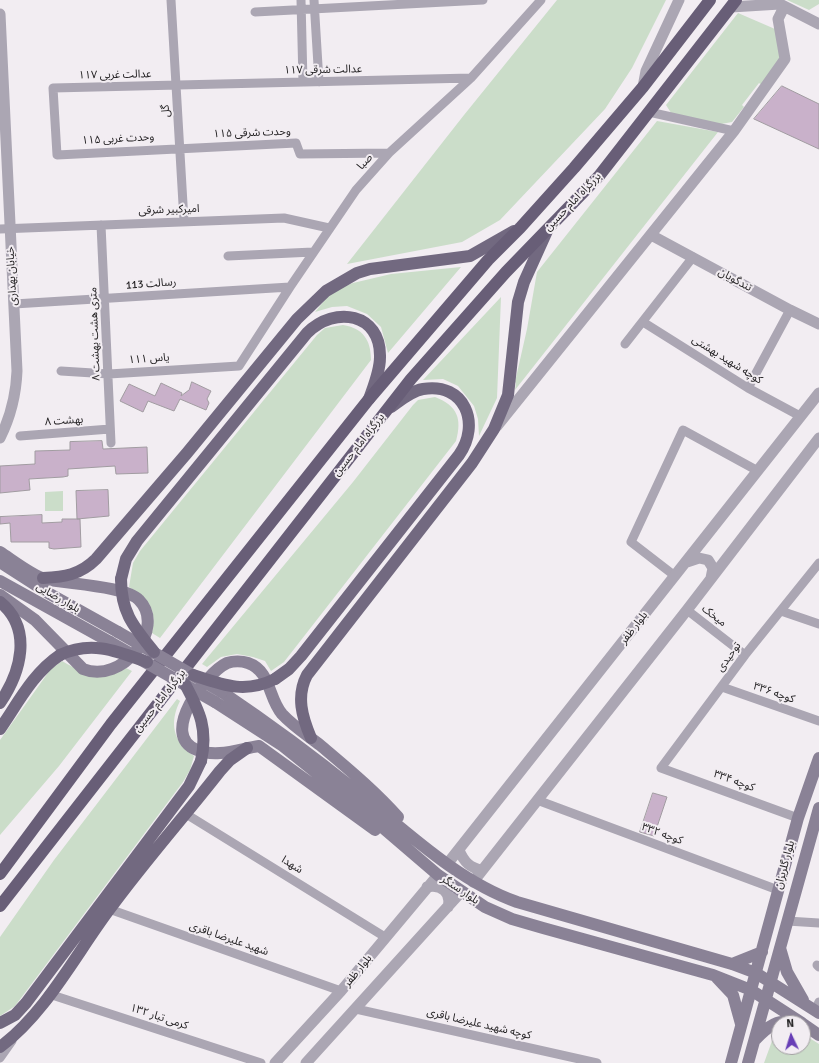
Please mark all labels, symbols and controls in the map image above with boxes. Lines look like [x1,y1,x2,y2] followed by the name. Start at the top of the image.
[284,63,362,77] street label: ۱۱۷ عدالت شرقی
[78,68,152,82] street label: ۱۱۷ عدالت غربی
[159,104,173,118] street label: گل
[213,125,291,141] street label: ۱۱۵ وحدت شرقی
[81,131,155,147] street label: ۱۱۵ وحدت غربی
[354,151,376,173] street label: صبا
[542,170,604,234] street label: بزرگراه امام حسین
[138,202,200,218] street label: امیرکبیر شرقی
[4,246,20,306] street label: خیابان بهداری
[716,265,754,295] street label: تندگویان
[125,276,177,292] street label: رسالت 113
[87,287,103,381] street label: ۸ متری هشت بهشت
[689,333,765,387] street label: کوچه شهید بهشتی
[128,351,170,367] street label: یاس ۱۱۱
[330,411,388,479] street label: بزرگراه امام حسین
[44,413,84,429] street label: ۸ بهشت
[34,580,82,616] street label: بلوار رضایی
[699,602,729,630] street label: میخک
[617,609,651,647] street label: بلوار ظفر
[714,640,744,674] street label: توحیدی
[131,667,189,735] street label: بزرگراه امام حسین
[752,680,796,706] street label: کوچه ۳۳۶
[712,767,756,795] street label: کوچه ۳۳۴
[640,820,684,848] street label: کوچه ۳۳۲
[772,839,798,891] street label: بلوار گلریزان
[279,853,305,877] street label: شهدا
[439,873,481,907] street label: بلوار سنگر
[188,919,270,959] street label: شهید علیرضا باقری
[341,952,375,990] street label: بلوار ظفر
[128,1001,190,1033] street label: کرمی تبار ۱۳۲
[425,1006,533,1042] street label: کوچه شهید علیرضا باقری
[771,1015,811,1055] north arrow
[786,1017,794,1030] text: N

